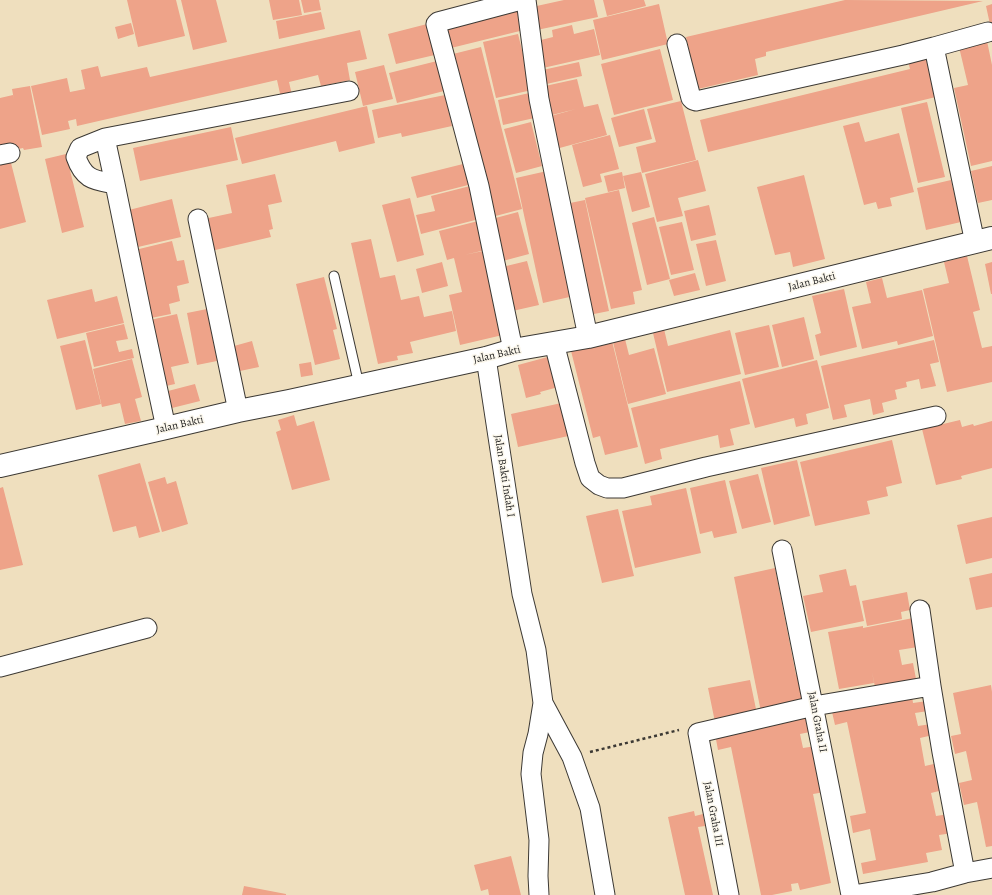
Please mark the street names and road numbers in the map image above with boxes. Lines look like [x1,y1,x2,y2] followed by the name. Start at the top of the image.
[787,270,837,294] street label: Jalan Bakti
[472,343,522,367] street label: Jalan Bakti
[155,413,205,437] street label: Jalan Bakti
[491,434,517,518] street label: Jalan Bakti Indah I
[805,690,829,754] street label: Jalan Graha II
[700,780,726,848] street label: Jalan Graha III

